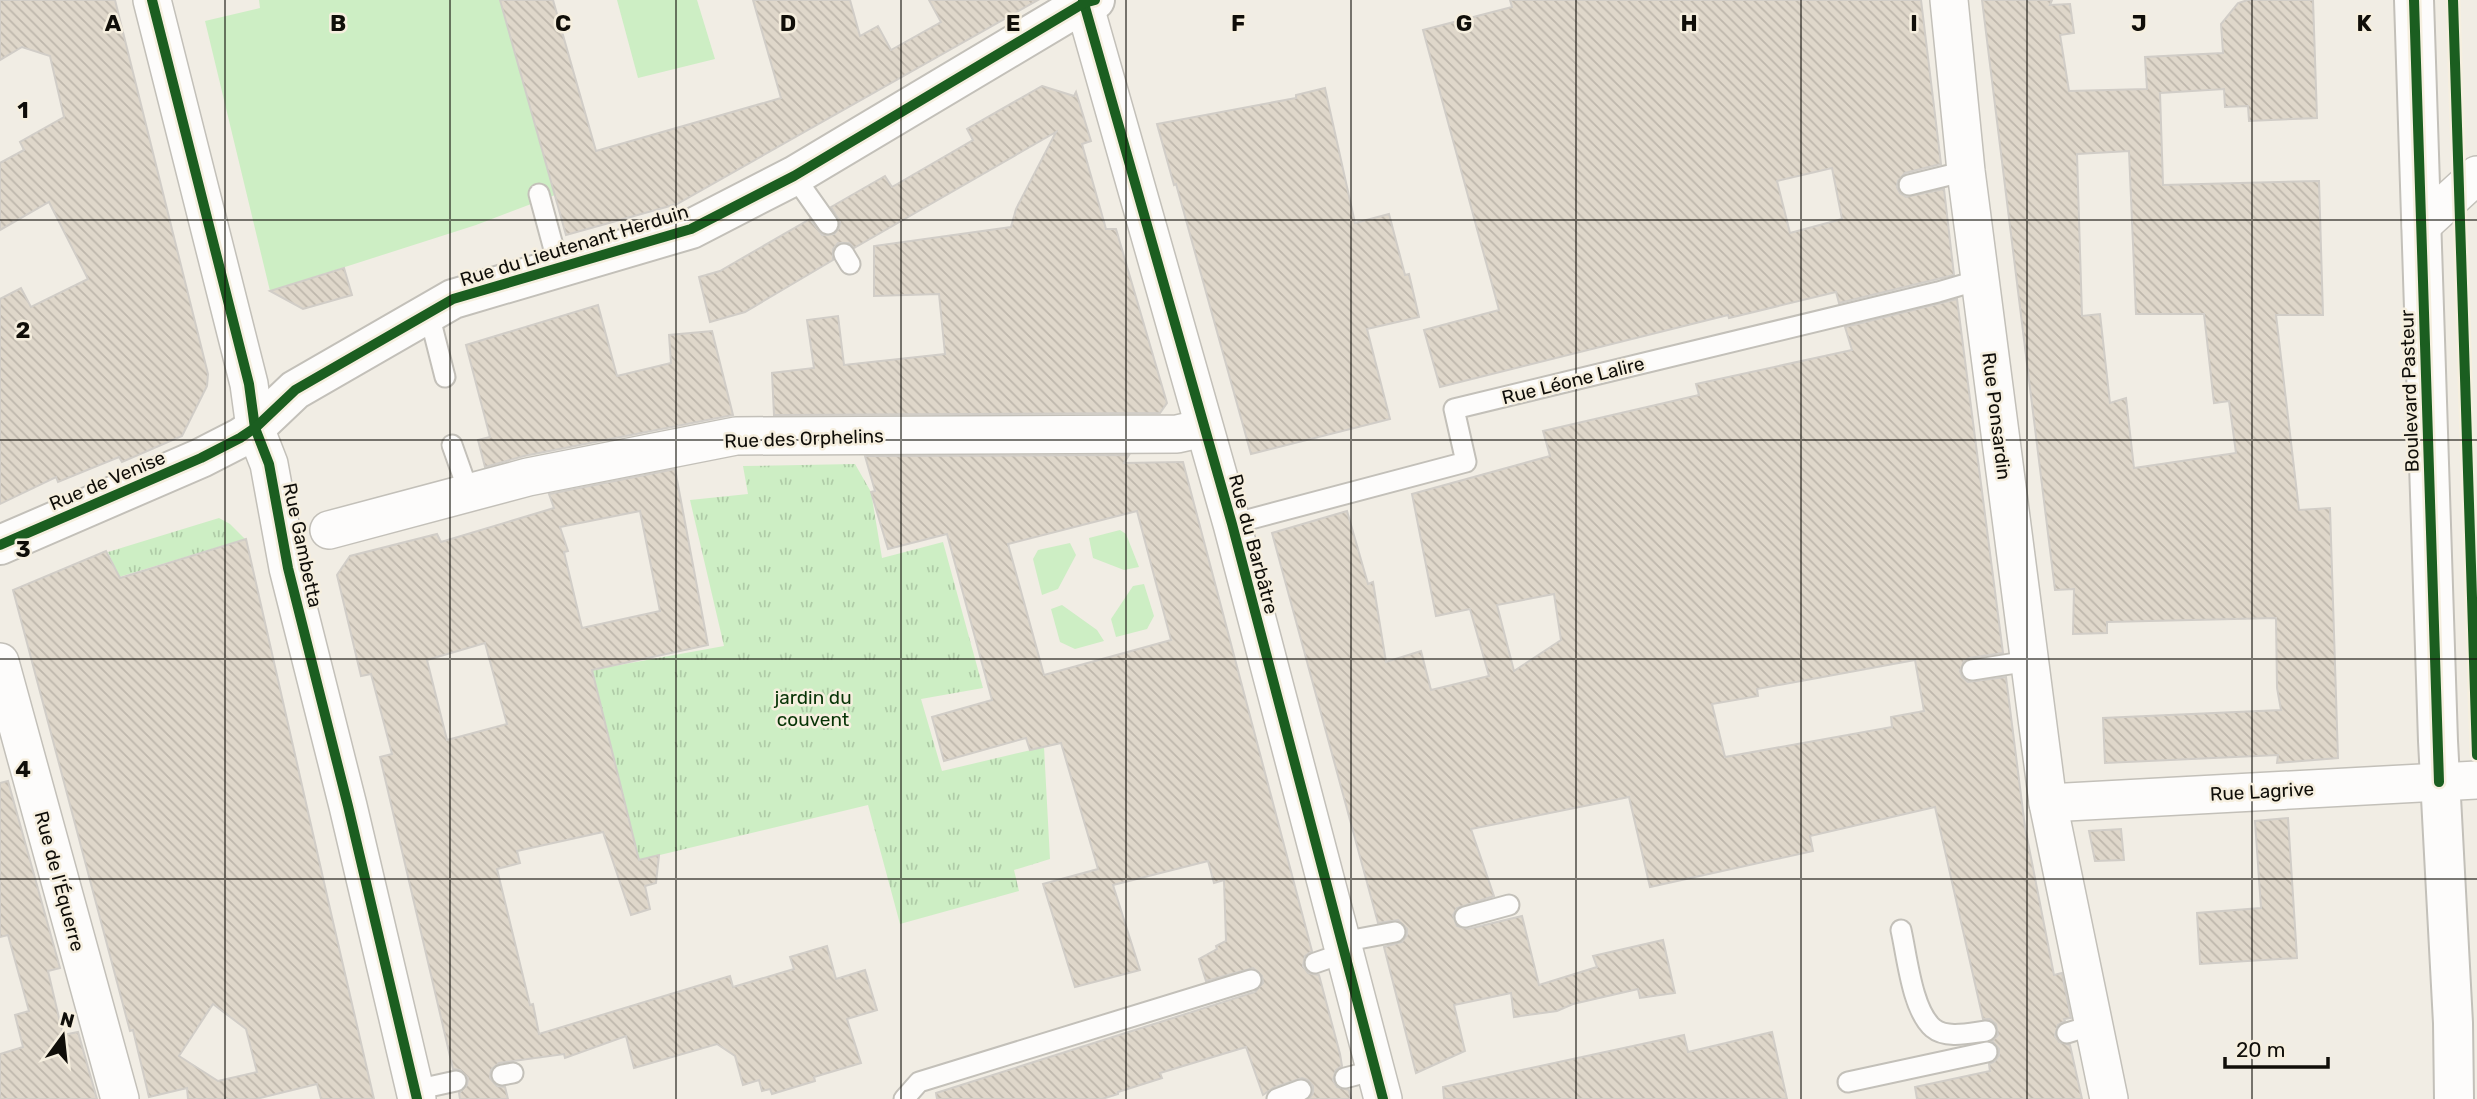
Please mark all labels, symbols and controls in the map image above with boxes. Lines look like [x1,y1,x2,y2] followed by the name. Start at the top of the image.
[105,9,122,37] text: A
[330,9,346,37] text: B
[555,9,571,37] text: C
[780,9,796,37] text: D
[1006,9,1020,37] text: E
[1231,9,1245,37] text: F
[1456,9,1472,37] text: G
[1680,9,1698,37] text: H
[1910,9,1918,37] text: I
[2131,9,2147,37] text: J
[2356,9,2372,37] text: K
[17,96,29,124] text: 1
[457,200,691,291] street label: Rue du Lieutenant Herduin
[2395,309,2424,473] street label: Boulevard Pasteur
[16,316,30,344] text: 2
[1977,351,2016,481] street label: Rue Ponsardin
[1499,352,1647,409] street label: Rue Léone Lalire
[724,424,884,453] street label: Rue des Orphelins
[46,446,169,515] street label: Rue de Venise
[1224,472,1283,617] street label: Rue du Barbâtre
[278,481,327,609] street label: Rue Gambetta
[15,535,31,563] text: 3
[773,686,852,731] park label: jardin du couvent
[15,755,31,783] text: 4
[2209,777,2315,806] street label: Rue Lagrive
[30,808,89,954] street label: Rue de l'Équerre
[28,1001,98,1071] north arrow
[58,1007,77,1033] text: N
[2225,1026,2328,1070] scale bar
[2236,1037,2285,1062] text: 20 m

